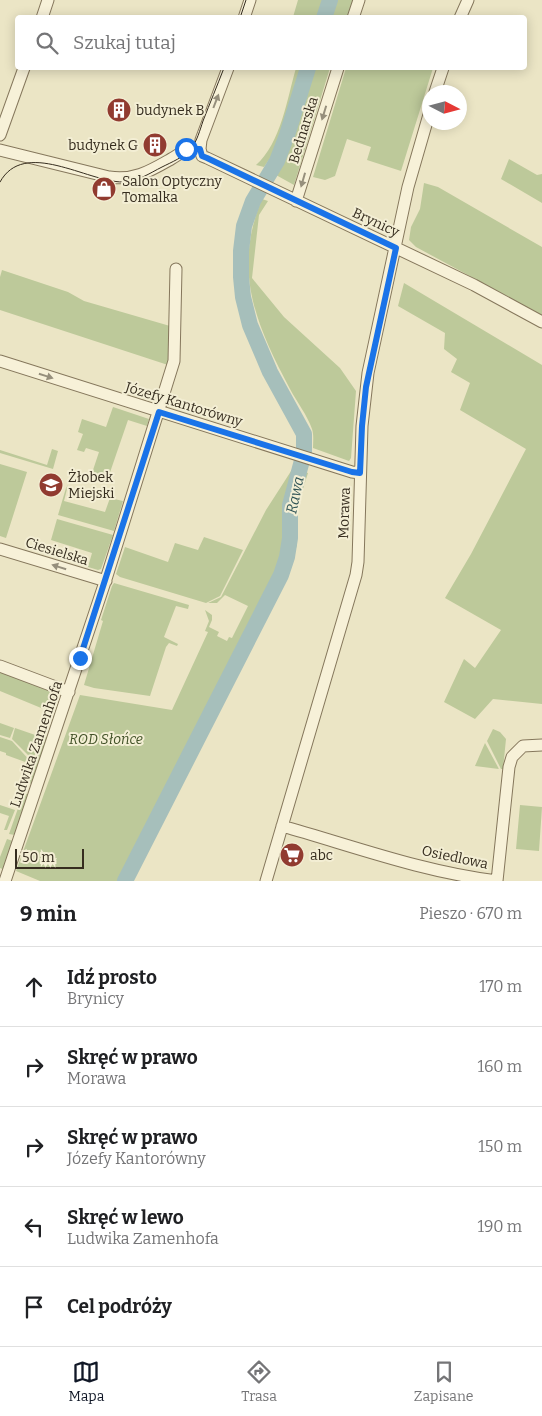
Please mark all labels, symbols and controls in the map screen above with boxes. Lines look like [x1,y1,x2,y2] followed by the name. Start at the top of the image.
[15,15,527,70] search box
[33,29,61,57] icon: search
[73,31,176,54] text: Szukaj tutaj
[422,85,467,130] north arrow
[212,93,220,108] one-way arrow
[285,94,322,166] street label: Bednarska
[106,97,132,123] building icon: budynek B
[136,102,204,119] place label: budynek B
[319,106,327,121] one-way arrow
[142,132,168,158] building icon: budynek G
[68,137,138,154] place label: budynek G
[175,138,198,161] route start
[122,173,222,206] place label: Salon Optyczny Tomalka
[299,173,307,188] one-way arrow
[91,176,117,202] shop icon: Salon Optyczny Tomalka
[350,204,402,241] street label: Brynicy
[39,373,54,381] one-way arrow
[122,378,245,431] street label: Józefy Kantorówny
[68,469,114,502] place label: Żłobek Miejski
[38,472,64,498] school or university icon: Żłobek Miejski
[282,475,308,515] water label: Rawa
[335,486,354,539] street label: Morawa
[23,534,91,569] street label: Ciesielska
[51,563,66,571] one-way arrow
[69,647,92,670] route end
[7,678,66,810] street label: Ludwika Zamenhofa
[69,731,143,748] park label: ROD Słońce
[279,842,305,868] supermarket icon: abc
[420,842,490,873] street label: Osiedlowa
[15,846,84,869] scale bar
[310,847,333,864] place label: abc
[22,849,55,866] text: 50 m
[20,901,76,927] text: 9 min
[419,904,522,923] text: Pieszo · 670 m
[67,966,157,989] text: Idź prosto
[20,973,48,1001] icon: ahead
[479,977,522,996] text: 170 m
[67,989,124,1008] text: Brynicy
[67,1046,198,1069] text: Skręć w prawo
[20,1053,48,1081] icon: right
[477,1057,522,1076] text: 160 m
[67,1069,126,1088] text: Morawa
[67,1126,198,1149] text: Skręć w prawo
[20,1133,48,1161] icon: right
[478,1137,522,1156] text: 150 m
[67,1149,206,1168] text: Józefy Kantorówny
[67,1206,184,1229] text: Skręć w lewo
[20,1213,48,1241] icon: left
[477,1217,522,1236] text: 190 m
[67,1229,219,1248] text: Ludwika Zamenhofa
[20,1293,48,1321] icon: arrive
[67,1295,172,1318] text: Cel podróży
[68,1358,104,1405] tab: Mapa
[241,1358,277,1405] tab: Trasa
[414,1358,474,1405] tab: Zapisane

